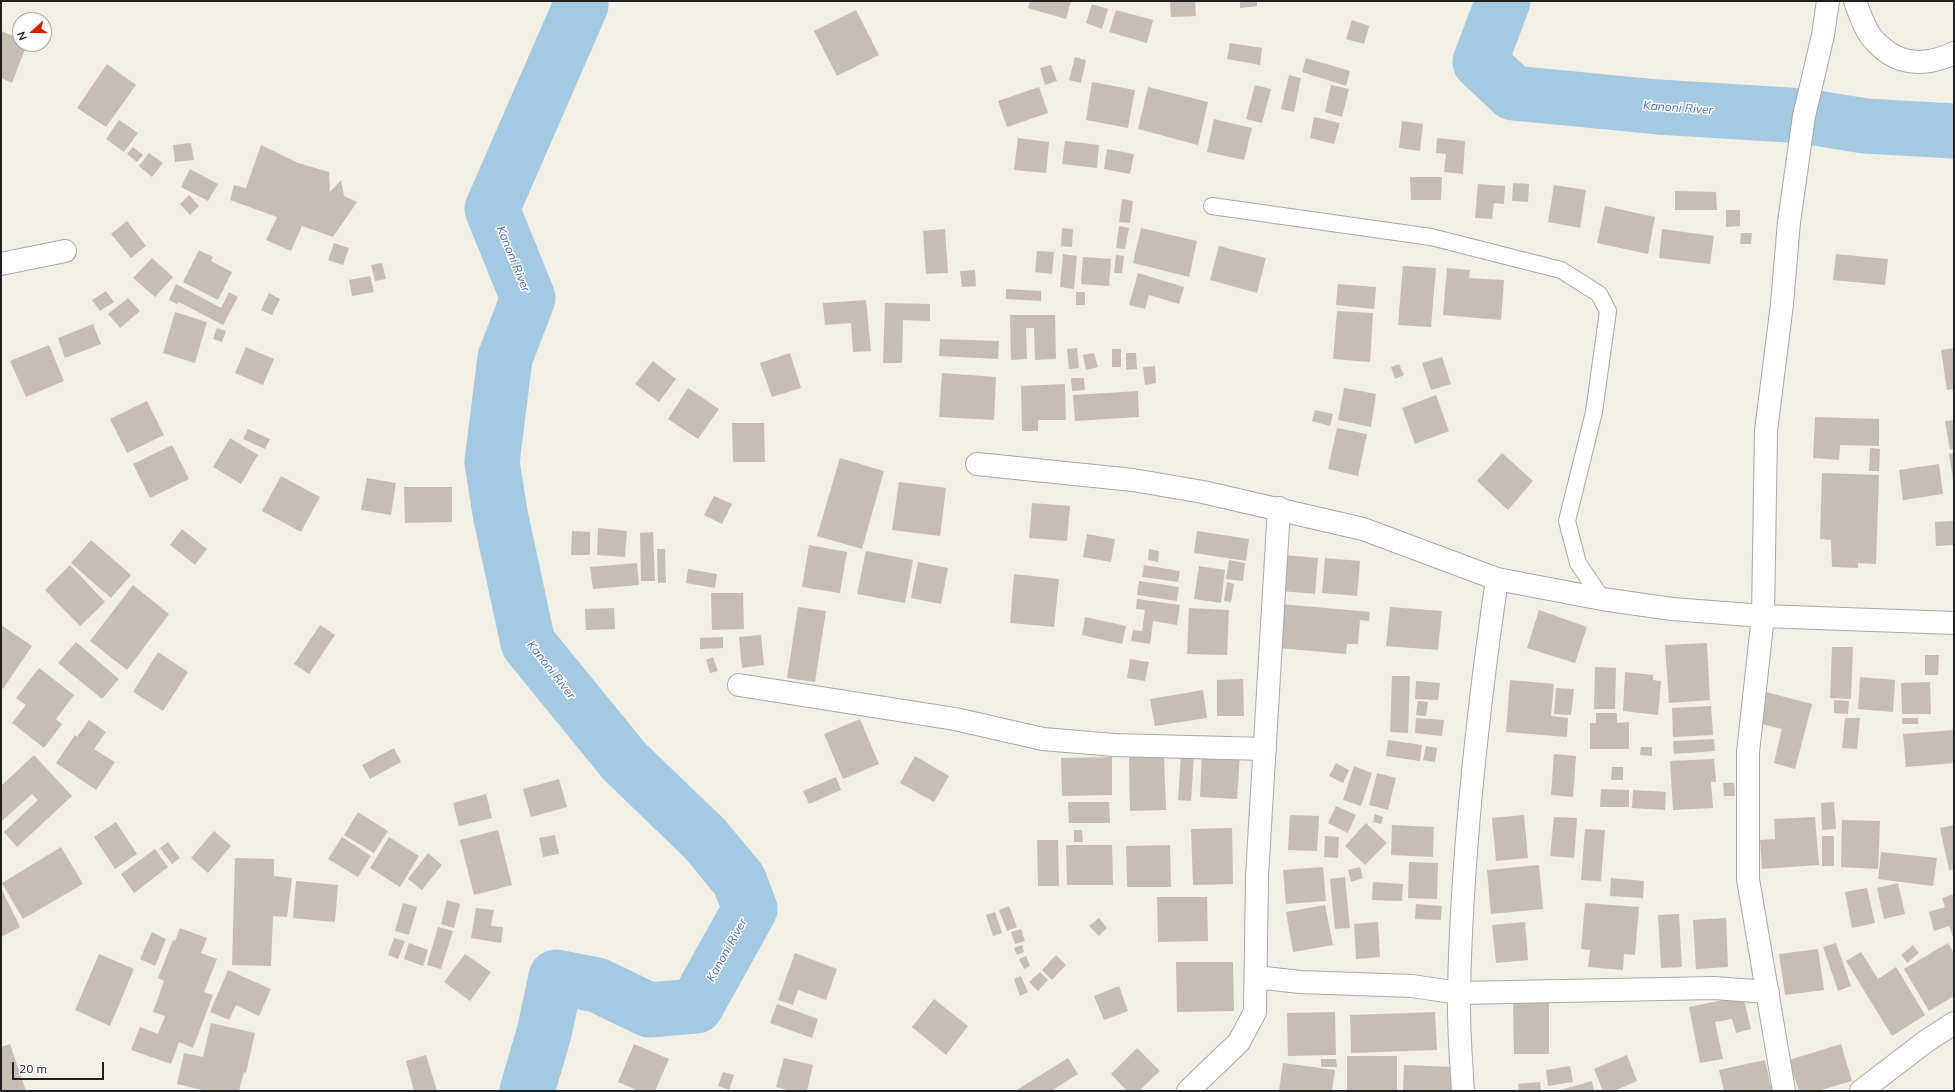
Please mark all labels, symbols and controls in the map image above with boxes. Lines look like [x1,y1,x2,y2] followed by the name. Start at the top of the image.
[12,12,52,52] north arrow
[14,30,30,42] text: N
[1643,98,1713,118] water label: Kanoni River
[493,224,533,294] water label: Kanoni River
[524,638,578,702] water label: Kanoni River
[704,916,750,984] water label: Kanoni River
[14,1054,106,1080] scale bar
[19,1061,47,1076] text: 20 m

